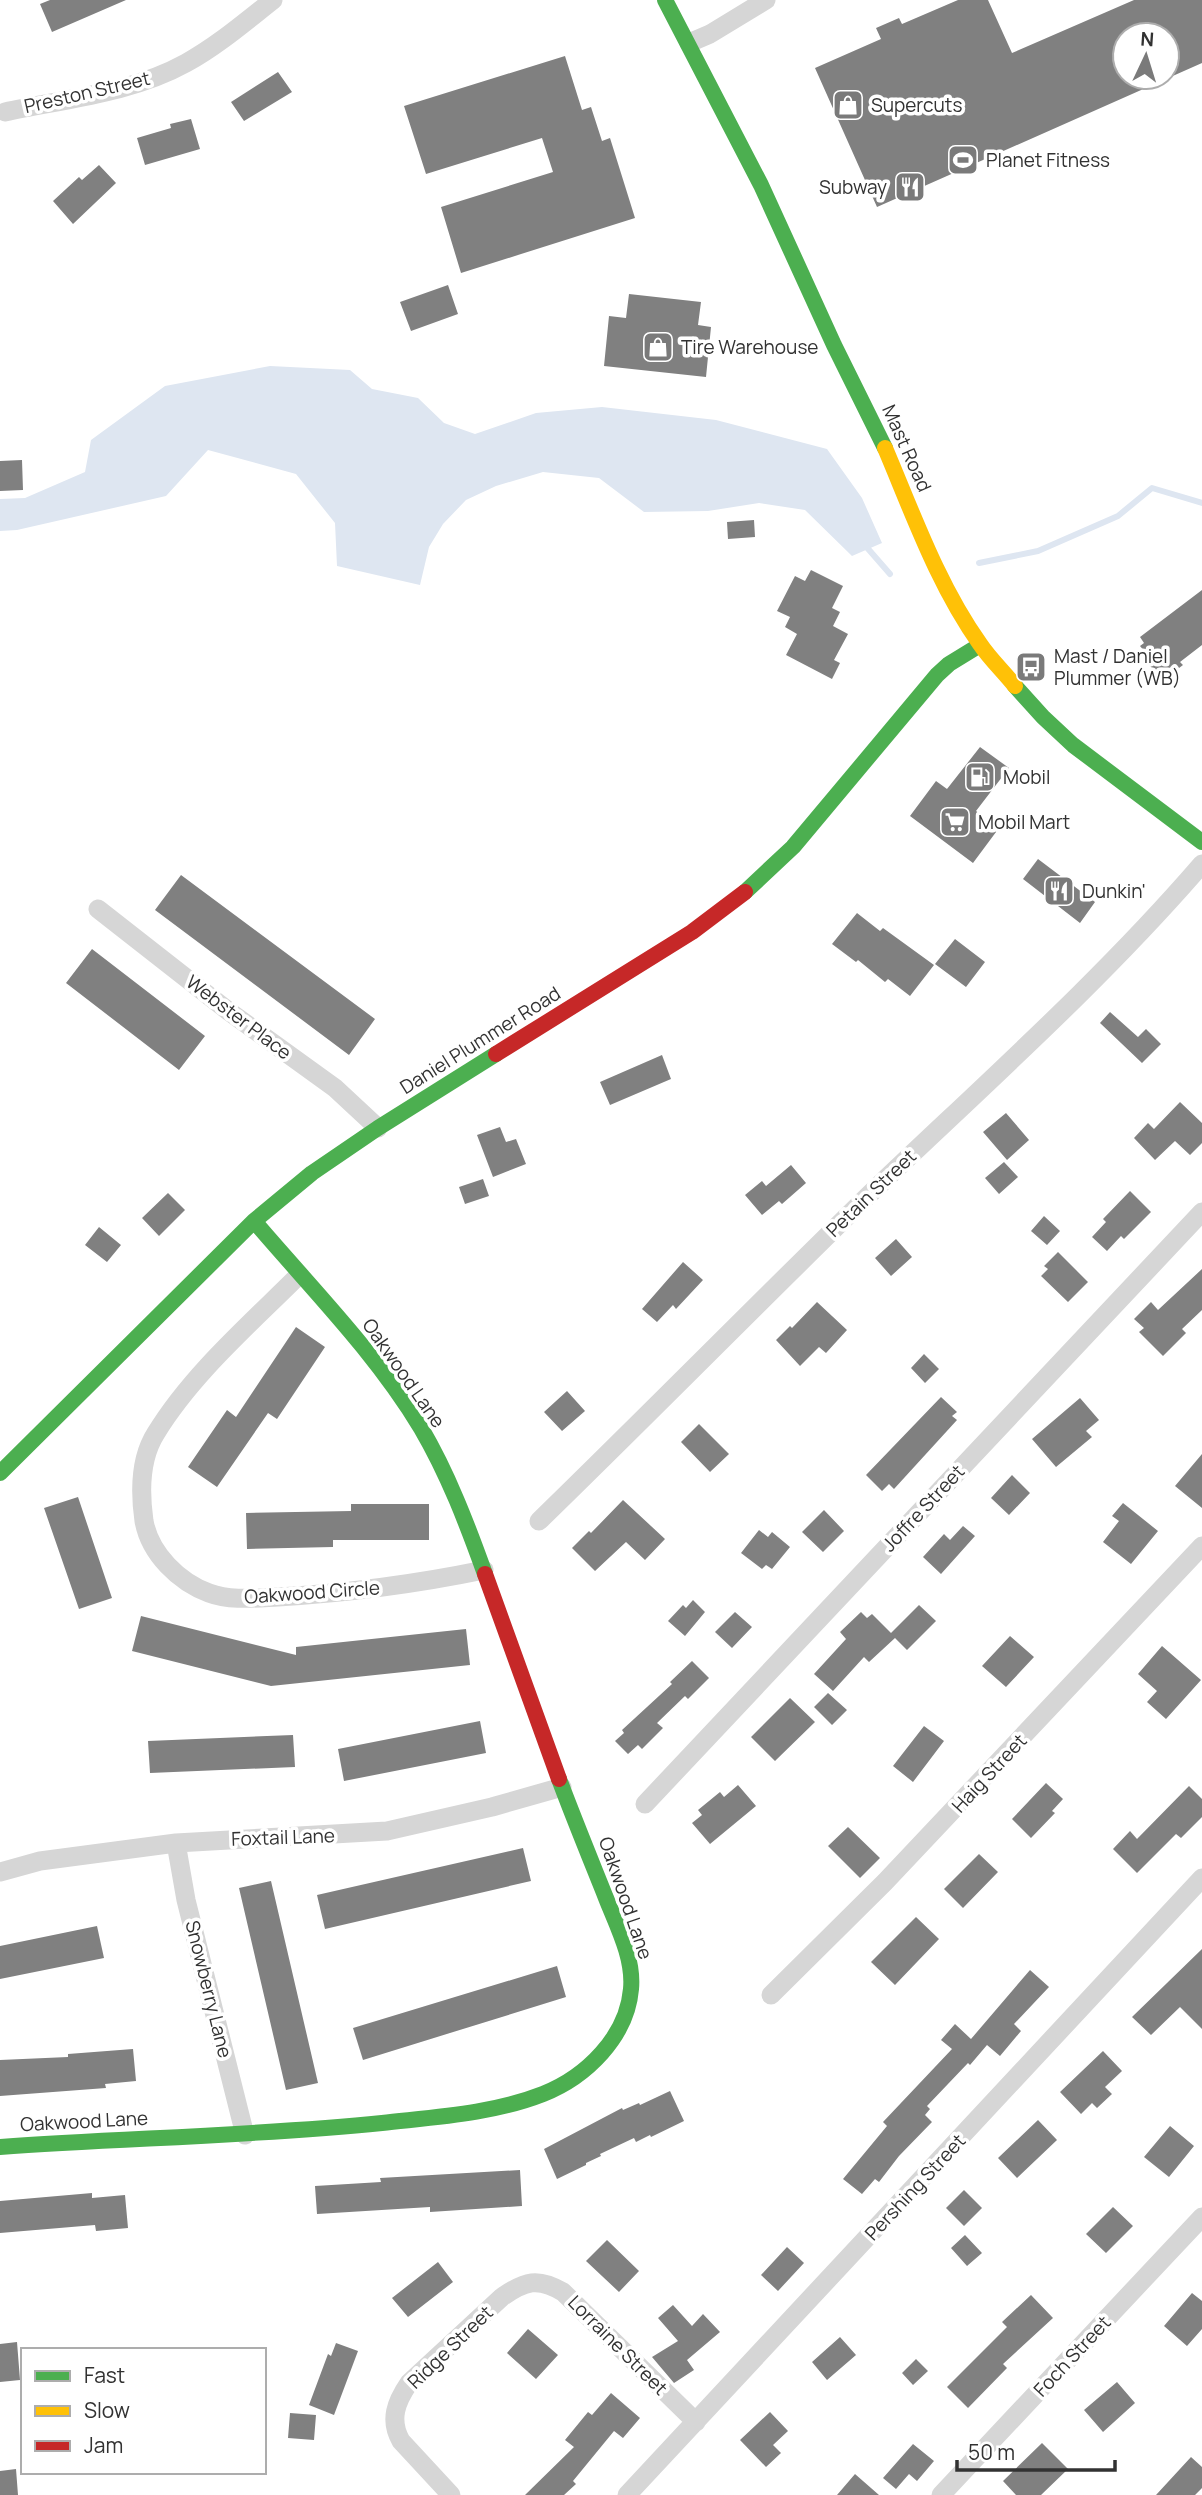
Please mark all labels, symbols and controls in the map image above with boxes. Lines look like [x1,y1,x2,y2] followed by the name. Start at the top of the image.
[1111,21,1181,91] north arrow
[1139,26,1155,52] text: N
[21,65,153,119] street label: Preston Street
[831,88,865,122] shop icon: Supercuts
[871,92,962,118] place label: Supercuts
[946,143,980,177] sports icon: Planet Fitness
[986,147,1110,173] place label: Planet Fitness
[893,170,927,204] restaurant icon: Subway
[819,174,887,200] place label: Subway
[641,330,675,364] shop icon: Tire Warehouse
[681,334,818,360] place label: Tire Warehouse
[876,400,938,496] street label: Mast Road
[1054,643,1181,691] place label: Mast / Daniel Plummer (WB)
[1014,650,1048,684] bus stop icon: Mast / Daniel Plummer (WB)
[963,760,997,794] fuel station icon: Mobil
[1003,764,1050,790] place label: Mobil
[938,805,972,839] supermarket icon: Mobil Mart
[978,809,1070,835] place label: Mobil Mart
[1042,874,1076,908] restaurant icon: Dunkin'
[1082,878,1146,904] place label: Dunkin'
[181,969,297,1065] street label: Webster Place
[395,980,565,1100] street label: Daniel Plummer Road
[820,1143,922,1243] street label: Petain Street
[357,1313,451,1433] street label: Oakwood Lane
[876,1459,970,1557] street label: Joffre Street
[243,1574,381,1610] street label: Oakwood Circle
[946,1728,1032,1818] street label: Haig Street
[231,1822,335,1852] street label: Foxtail Lane
[593,1833,659,1963] street label: Oakwood Lane
[179,1918,239,2060] street label: Snowberry Lane
[19,2105,149,2137] street label: Oakwood Lane
[859,2128,971,2246] street label: Pershing Street
[562,2289,674,2401] street label: Lorraine Street
[402,2300,498,2394] street label: Ridge Street
[1028,2310,1116,2402] street label: Foch Street
[21,2348,266,2474] legend
[84,2361,125,2389] text: Fast
[84,2396,130,2424] text: Slow
[957,2428,1114,2472] scale bar
[84,2431,123,2459] text: Jam
[968,2438,1015,2466] text: 50 m

